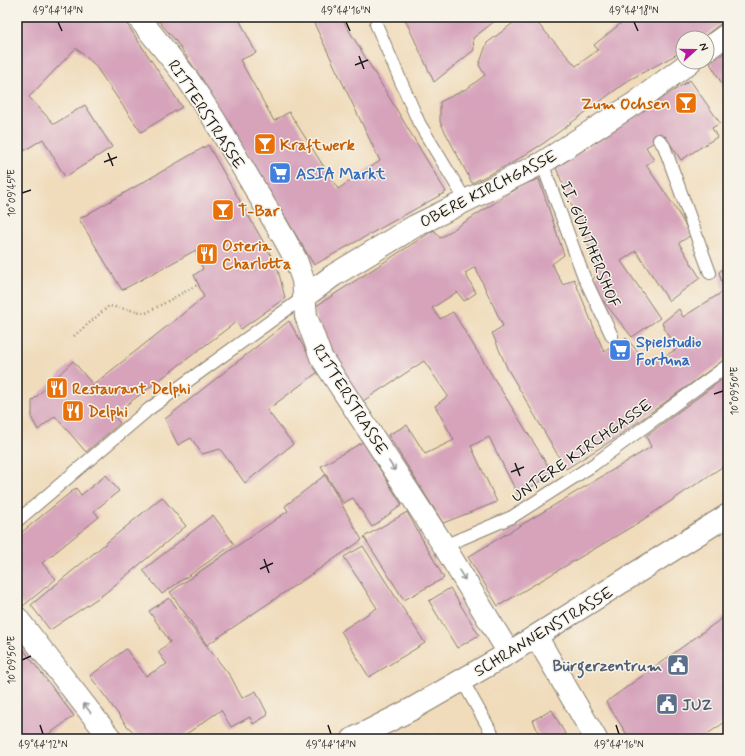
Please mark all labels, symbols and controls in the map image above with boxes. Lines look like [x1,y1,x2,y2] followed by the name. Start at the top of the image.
[33,4,83,18] text: 49°44'14"N
[321,4,371,18] text: 49°44'16"N
[609,4,659,18] text: 49°44'18"N
[675,30,715,70] north arrow
[696,41,711,53] text: N
[162,56,249,174] street label: RITTERSTRASSE
[673,90,699,116] bar icon: Zum Ochsen
[581,94,670,115] place label: Zum Ochsen
[252,131,278,157] bar icon: Kraftwerk
[280,135,355,156] place label: Kraftwerk
[417,146,561,233] street label: OBERE KIRCHGASSE
[267,160,293,186] supermarket icon: ASIA Markt
[296,164,386,185] place label: ASIA Markt
[5,169,19,217] text: 10°09'45"E
[555,178,625,311] street label: II. GÜNTHERSHOF
[210,197,236,223] bar icon: T-Bar
[238,201,280,222] place label: T-Bar
[222,236,291,275] place label: Osteria Charlotta
[194,241,220,267] restaurant icon: Osteria Charlotta
[636,332,701,371] place label: Spielstudio Fortuna
[607,337,633,363] supermarket icon: Spielstudio Fortuna
[307,341,392,459] street label: RITTERSTRASSE
[728,367,742,415] text: 10°09'50"E
[44,375,70,401] restaurant icon: Restaurant Delphi
[72,379,191,400] place label: Restaurant Delphi
[507,395,656,508] street label: UNTERE KIRCHGASSE
[60,398,86,424] restaurant icon: Delphi
[88,402,128,423] place label: Delphi
[388,460,396,471] one-way arrow
[458,569,466,581] one-way arrow
[470,582,617,682] street label: SCHRANNENSTRASSE
[5,636,19,684] text: 10°09'50"E
[665,652,691,678] public building icon: Bürgerzentrum
[552,656,662,679] place label: Bürgerzentrum
[654,691,680,717] public building icon: JUZ
[682,695,713,716] place label: JUZ
[83,703,92,714] one-way arrow
[18,738,68,752] text: 49°44'12"N
[306,738,356,752] text: 49°44'14"N
[594,738,644,752] text: 49°44'16"N

